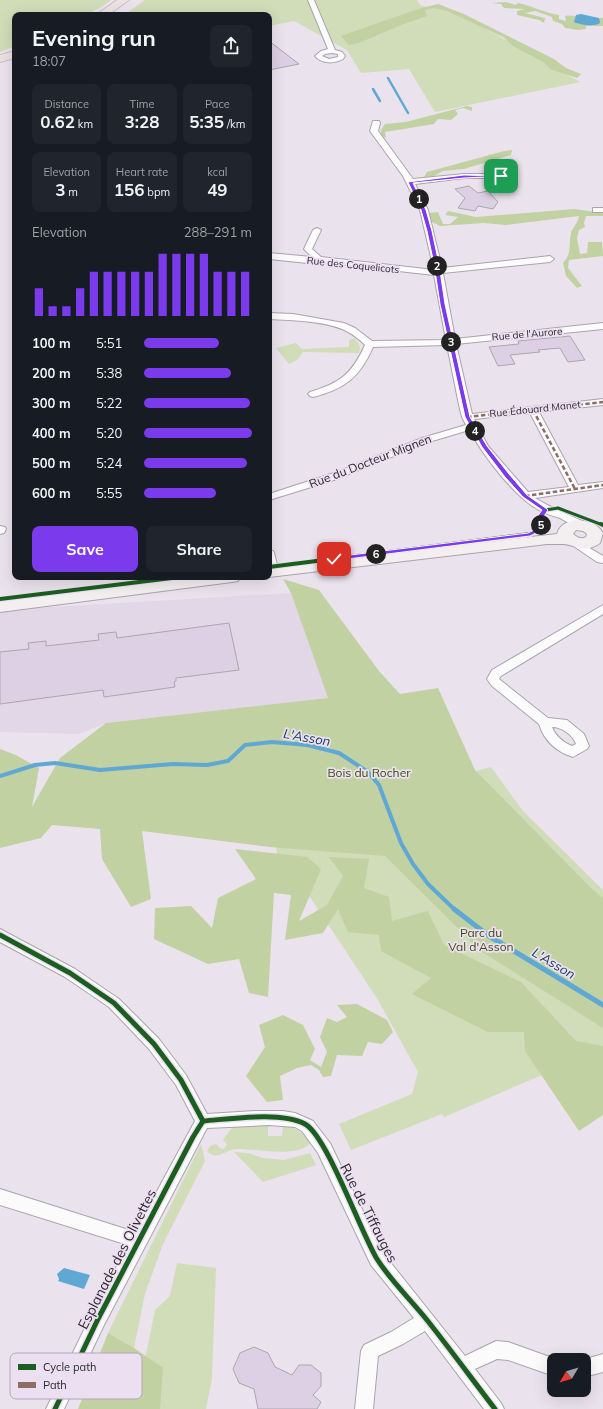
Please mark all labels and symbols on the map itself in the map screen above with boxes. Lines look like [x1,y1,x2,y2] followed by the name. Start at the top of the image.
[484,159,518,193] pin
[409,189,429,209] pin: 1
[306,254,400,276] street label: Rue des Coquelicots
[427,256,447,276] pin: 2
[491,324,563,344] street label: Rue de l'Aurore
[441,332,461,352] pin: 3
[489,398,582,420] street label: Rue Édouard Manet
[465,421,485,441] pin: 4
[307,431,433,491] street label: Rue du Docteur Mignen
[531,515,551,535] pin: 5
[317,542,351,576] pin
[366,544,386,564] pin: 6
[282,725,332,749] water label: L'Asson
[327,765,411,780] park label: Bois du Rocher
[448,925,514,954] park label: Parc du Val d'Asson
[530,944,578,982] water label: L'Asson
[336,1160,402,1266] street label: Rue de Tiffauges
[74,1186,160,1332] street label: Esplanade des Olivettes
[10,1353,142,1399] legend
[547,1353,591,1397] north arrow
[43,1360,96,1374] text: Cycle path
[43,1378,67,1392] text: Path

